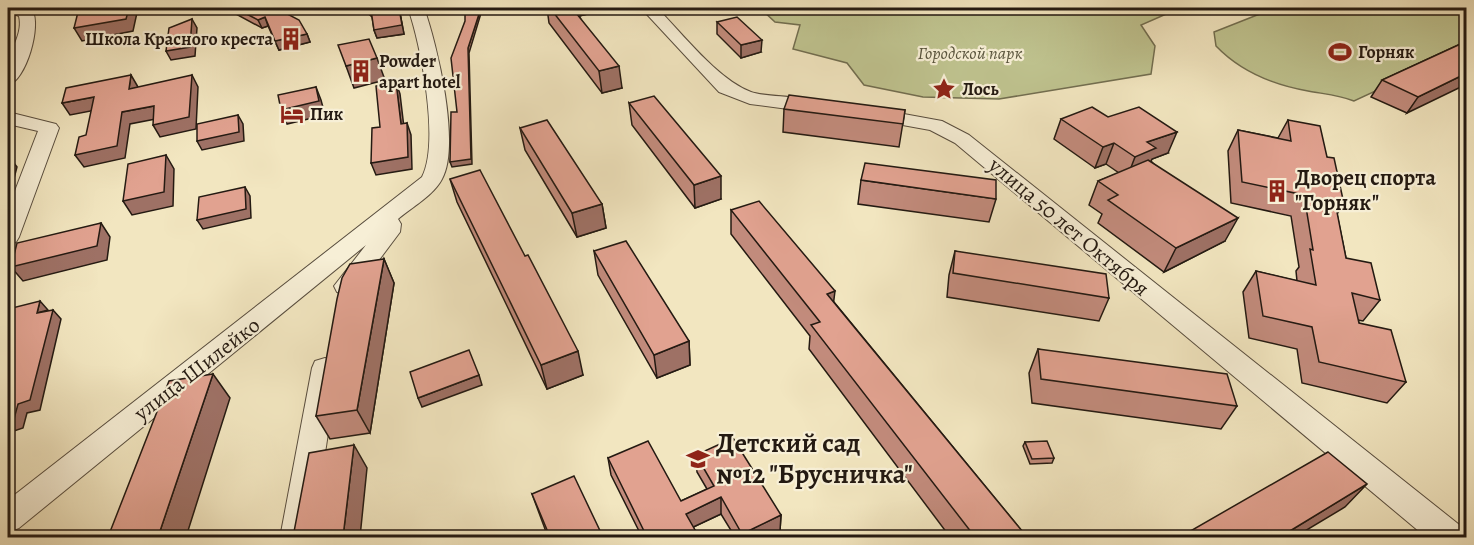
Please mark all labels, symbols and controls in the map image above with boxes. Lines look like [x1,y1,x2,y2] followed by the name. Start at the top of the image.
[278,26,304,52] building icon: Школа Красного креста
[85,27,273,51] place label: Школа Красного креста
[1327,39,1353,65] sports icon: Горняк
[1358,40,1415,64] place label: Горняк
[917,41,1023,65] park label: Городской парк
[379,49,461,94] place label: Powder apart hotel
[348,58,374,84] building icon: Powder apart hotel
[931,76,957,102] place icon: Лось
[962,77,1000,101] place label: Лось
[279,101,305,127] hotel icon: Пик
[310,102,344,126] place label: Пик
[981,150,1156,303] street label: улица 50 лет Октября
[1295,163,1436,218] place label: Дворец спорта "Горняк"
[1264,178,1290,204] building icon: Дворец спорта "Горняк"
[127,310,266,428] street label: улица Шилейко
[716,425,913,492] place label: Детский сад №12 "Брусничка"
[685,446,711,472] school or university icon: Детский сад №12 "Брусничка"

